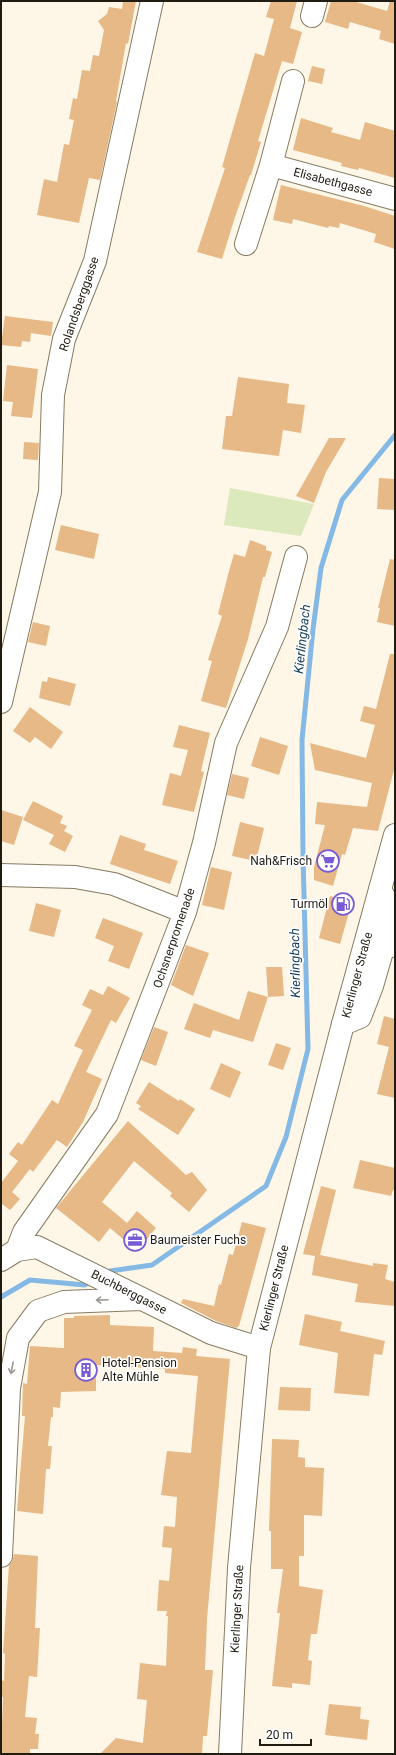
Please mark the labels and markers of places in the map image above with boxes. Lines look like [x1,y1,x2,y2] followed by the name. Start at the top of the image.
[315,848,341,874] supermarket icon: Nah&Frisch
[250,854,312,868] place label: Nah&Frisch
[330,891,356,917] fuel station icon: Turmöl
[290,897,328,911] place label: Turmöl
[122,1227,148,1253] office icon: Baumeister Fuchs
[150,1233,246,1247] place label: Baumeister Fuchs
[102,1356,177,1384] place label: Hotel-Pension Alte Mühle
[73,1357,99,1383] building icon: Hotel-Pension Alte Mühle

